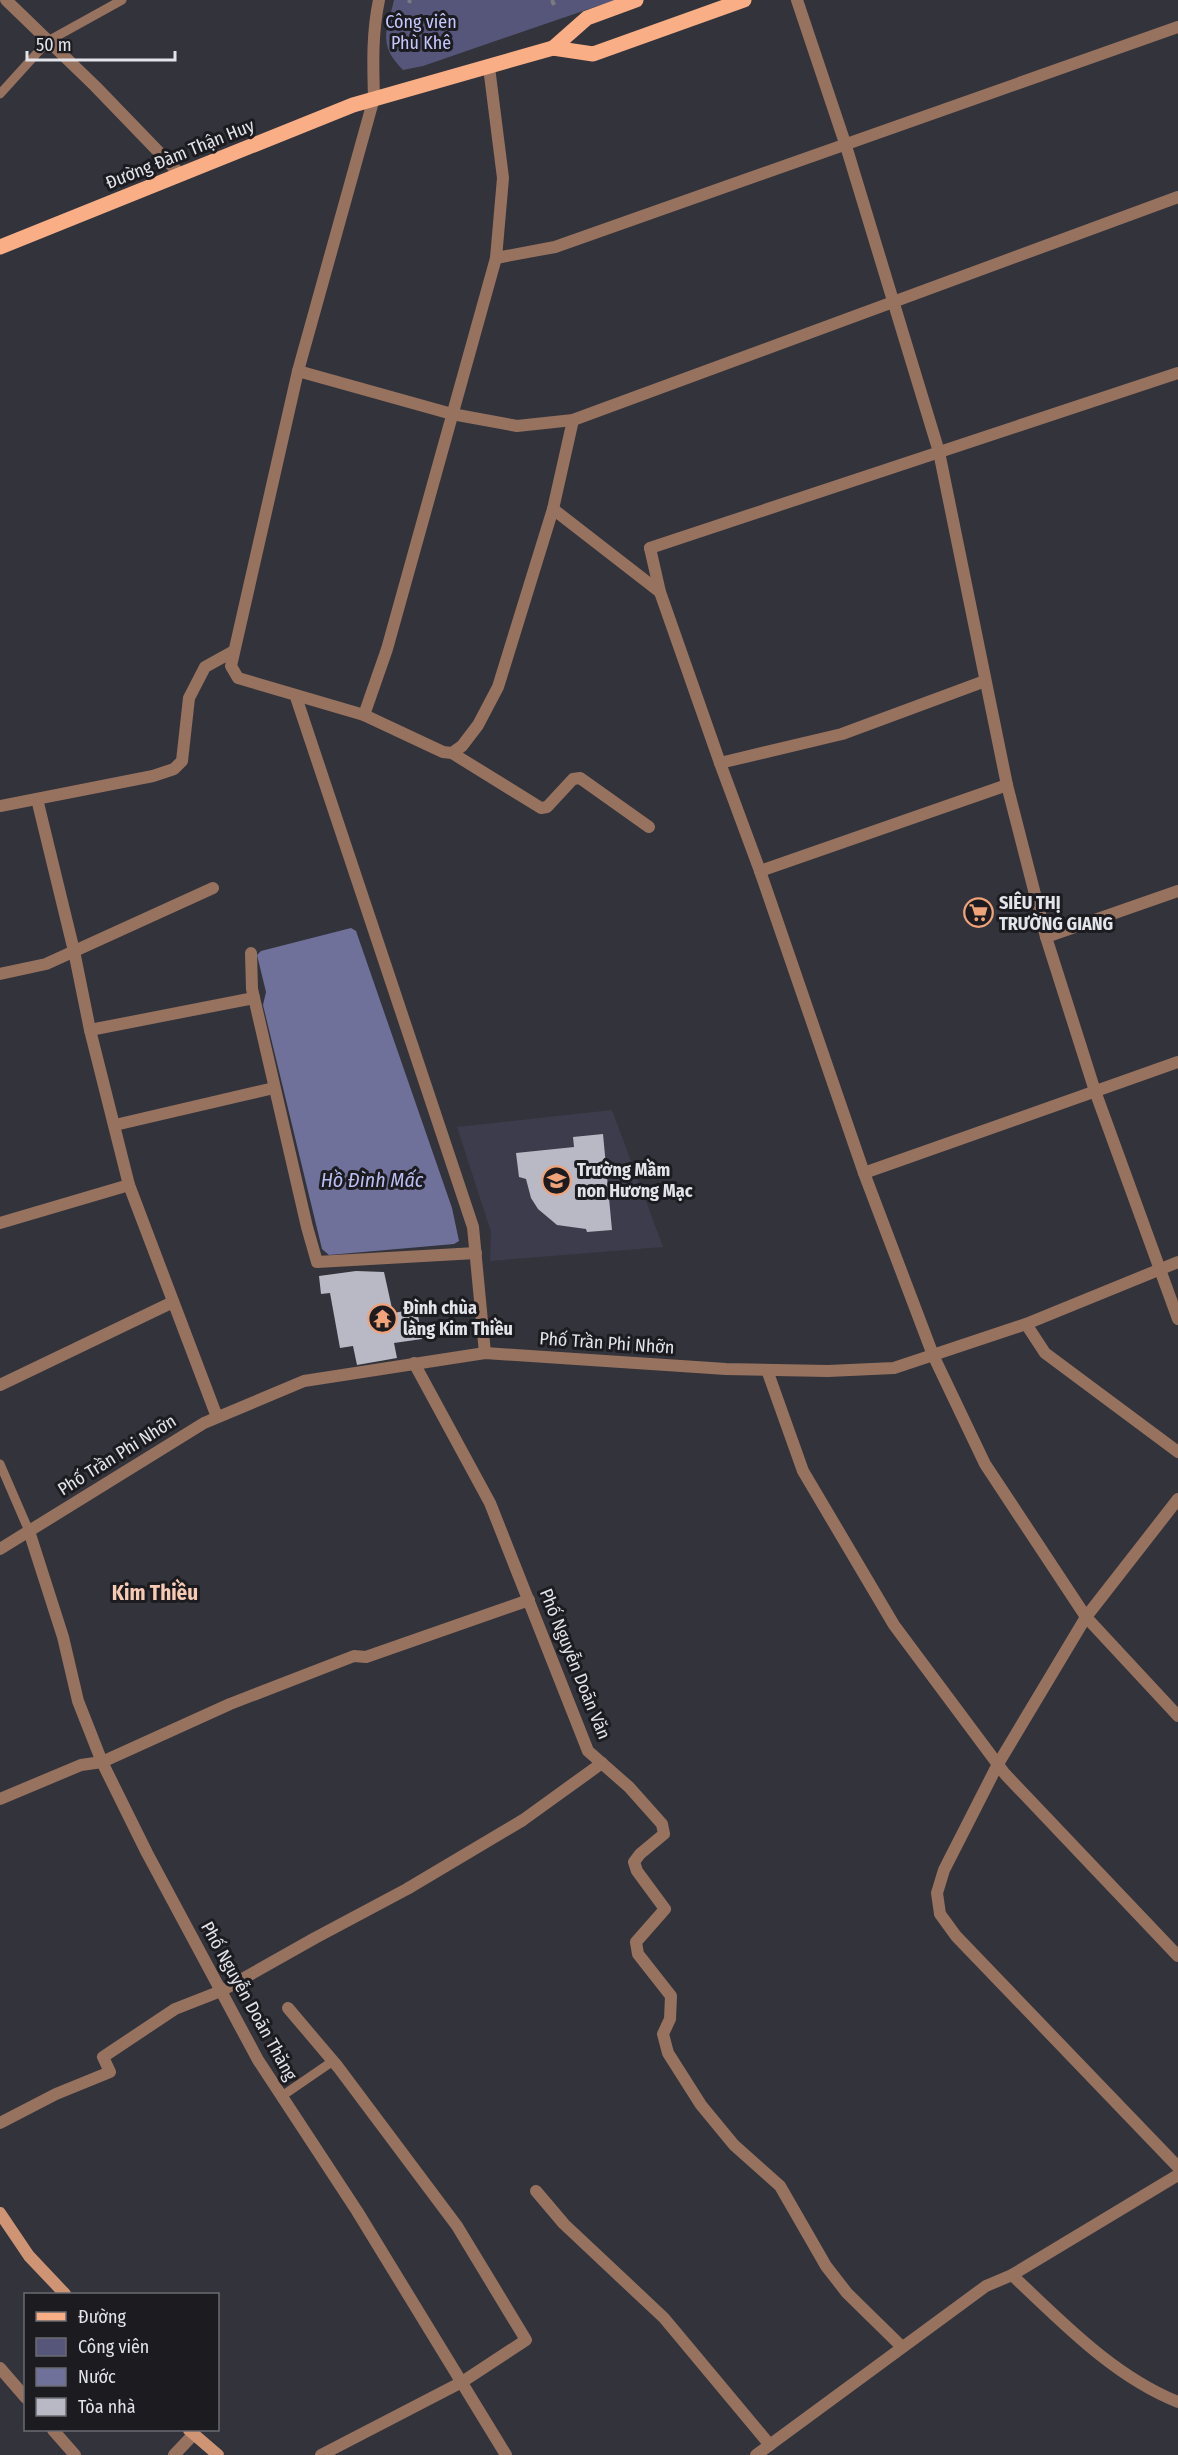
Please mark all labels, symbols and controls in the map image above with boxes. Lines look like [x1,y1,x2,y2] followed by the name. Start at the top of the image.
[385,11,457,54] park label: Công viên Phù Khê
[27,24,176,62] scale bar
[36,34,72,56] text: 50 m
[103,114,257,194] street label: Đường Đàm Thận Huy
[999,891,1113,935] place label: SIÊU THỊ TRƯỜNG GIANG
[962,897,994,929] supermarket icon: SIÊU THỊ TRƯỜNG GIANG
[577,1158,693,1202] place label: Trường Mầm non Hương Mạc
[540,1164,572,1196] school or university icon: Trường Mầm non Hương Mạc
[321,1168,424,1192] water label: Hồ Đình Mấc
[403,1297,513,1340] place label: Đình chùa làng Kim Thiều
[366,1302,398,1334] temple icon: Đình chùa làng Kim Thiều
[539,1327,675,1359] street label: Phố Trần Phi Nhỡn
[54,1410,180,1500] street label: Phố Trần Phi Nhỡn
[112,1578,198,1606] district label: Kim Thiều
[535,1585,615,1743] street label: Phố Nguyễn Doãn Văn
[196,1918,302,2085] street label: Phố Nguyễn Doãn Thăng
[24,2293,219,2431] legend
[78,2306,126,2328] text: Đường
[78,2336,149,2358] text: Công viên
[78,2366,116,2388] text: Nước
[78,2396,136,2418] text: Tòa nhà

